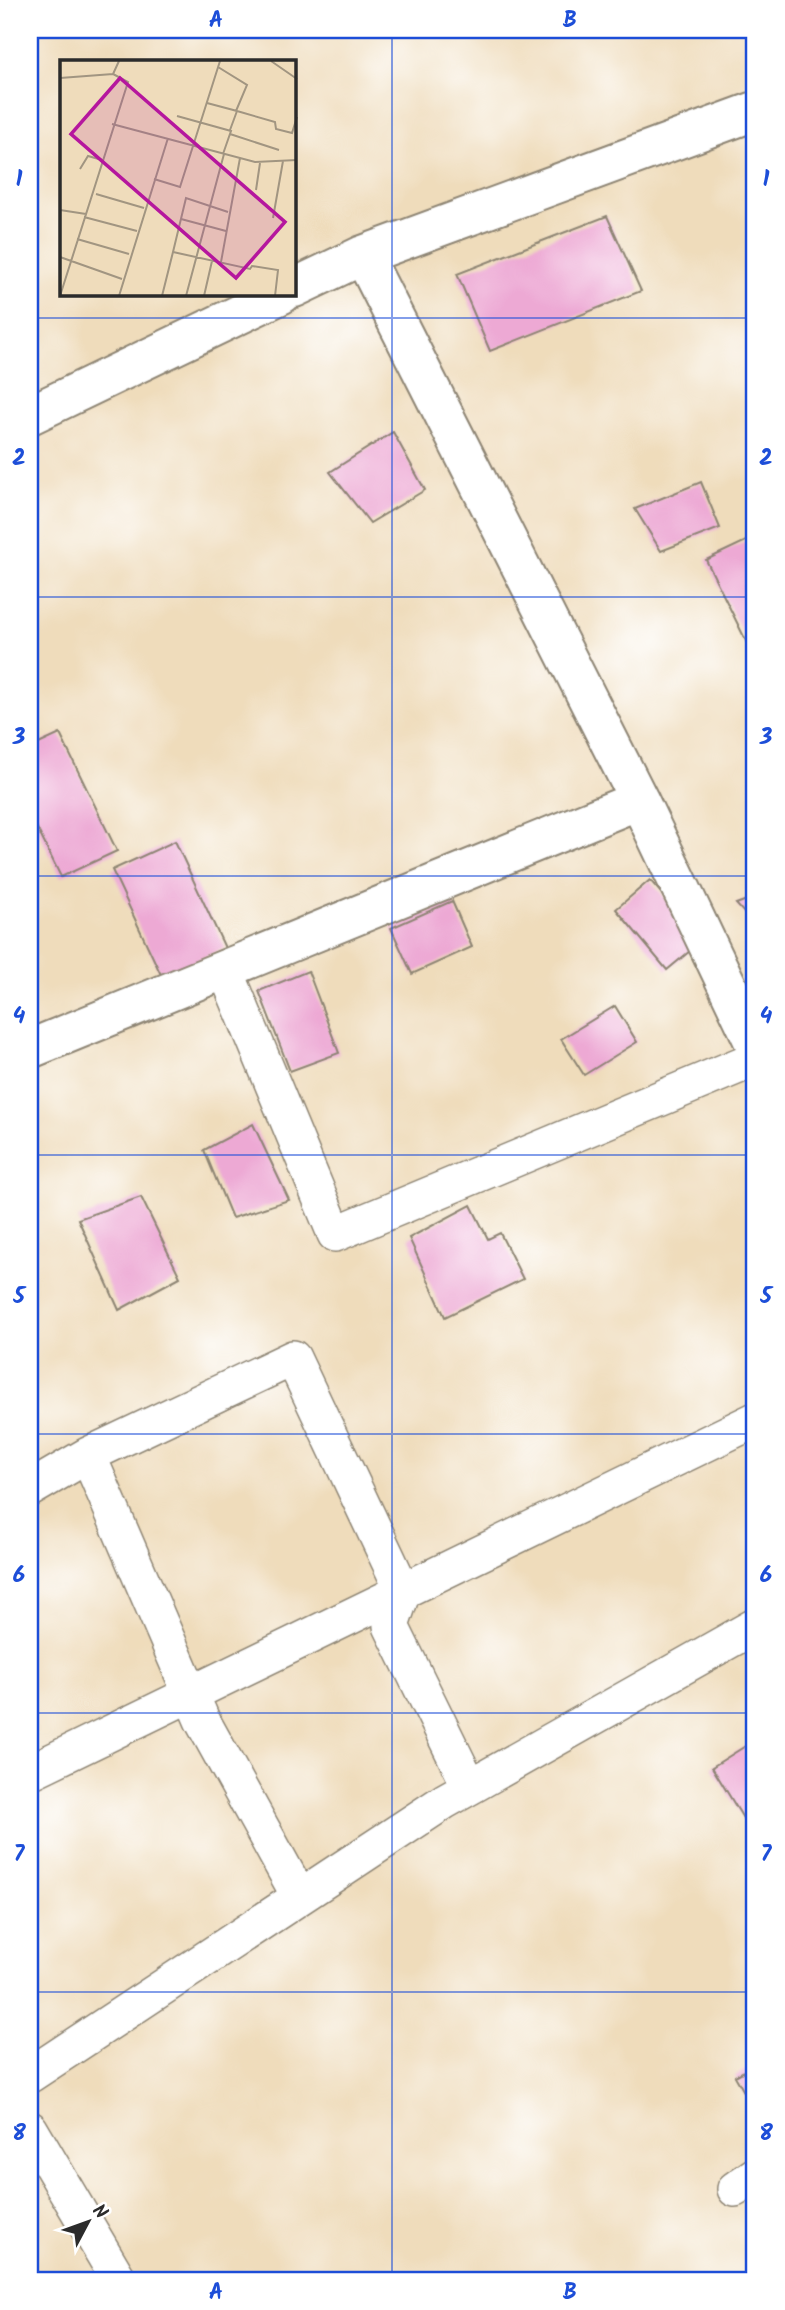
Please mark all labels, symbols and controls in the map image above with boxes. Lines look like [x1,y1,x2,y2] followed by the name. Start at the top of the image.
[209,3,223,39] text: A
[563,3,577,39] text: B
[60,60,296,296] inset map
[16,162,23,198] text: 1
[763,162,770,198] text: 1
[12,441,26,477] text: 2
[759,441,773,477] text: 2
[12,720,26,756] text: 3
[759,720,773,756] text: 3
[13,999,26,1035] text: 4
[760,999,773,1035] text: 4
[12,1279,27,1315] text: 5
[759,1279,774,1315] text: 5
[13,1558,25,1594] text: 6
[760,1558,772,1594] text: 6
[14,1837,26,1873] text: 7
[761,1837,773,1873] text: 7
[12,2116,26,2152] text: 8
[759,2116,773,2152] text: 8
[52,2188,122,2258] north arrow
[84,2198,115,2227] text: N
[209,2275,223,2310] text: A
[563,2275,577,2310] text: B

